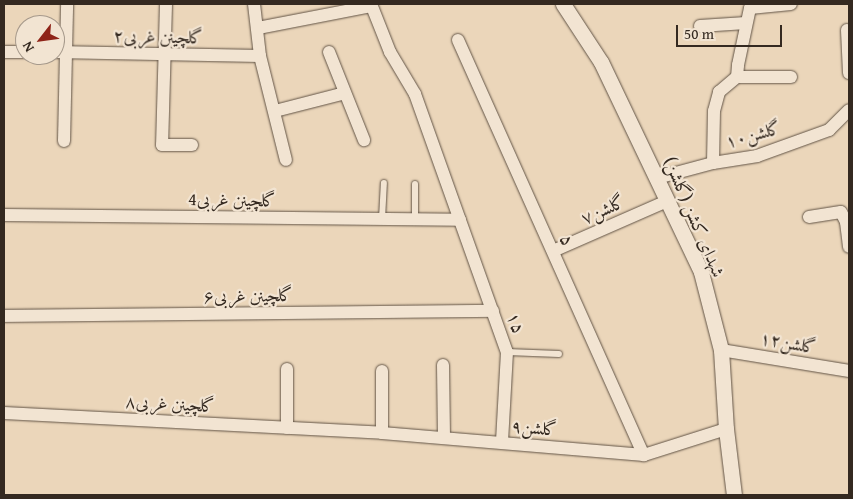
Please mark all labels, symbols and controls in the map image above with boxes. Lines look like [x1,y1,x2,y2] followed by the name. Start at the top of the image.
[15,15,65,65] north arrow
[678,15,784,47] scale bar
[684,23,714,44] text: 50 m
[113,25,203,49] street label: گلچینن غربی۲
[17,38,39,56] text: N
[723,117,783,153] street label: گلشن۱۰
[659,154,729,280] street label: شهدای کشن (گلشن)
[188,188,276,212] street label: 4گلچینن غربی
[578,191,628,229] street label: گلشن۷
[555,231,579,249] street label: ۵
[203,284,293,308] street label: گلچینن غربی۶
[502,309,530,337] street label: ۱۵
[758,327,818,359] street label: گلشن۱۲
[125,391,215,417] street label: گلچینن غربی۸
[510,415,558,441] street label: گلشن۹

